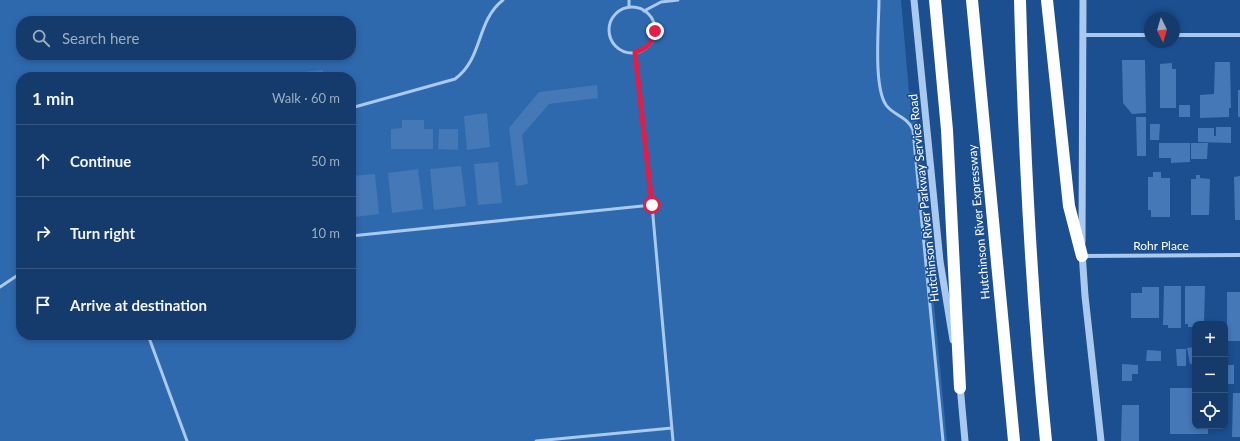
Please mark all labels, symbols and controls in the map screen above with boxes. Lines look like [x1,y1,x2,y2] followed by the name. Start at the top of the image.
[1144,12,1180,48] north arrow
[16,16,356,60] search box
[646,22,664,40] route end
[30,27,52,49] icon: search
[62,29,139,47] text: Search here
[32,88,74,109] text: 1 min
[272,90,340,106] text: Walk · 60 m
[905,93,942,303] street label: Hutchinson River Parkway Service Road
[964,143,993,300] street label: Hutchinson River Expressway
[32,150,54,172] icon: ahead
[70,152,131,170] text: Continue
[311,153,340,169] text: 50 m
[643,196,661,214] route start
[32,222,54,244] icon: right
[70,224,135,242] text: Turn right
[311,225,340,241] text: 10 m
[1133,238,1189,253] street label: Rohr Place
[32,294,54,316] icon: arrive
[70,296,207,314] text: Arrive at destination
[1192,321,1228,429] map controls
[1192,321,1228,357] button: +
[1192,357,1228,393] button: −
[1192,393,1228,429] button: locate

